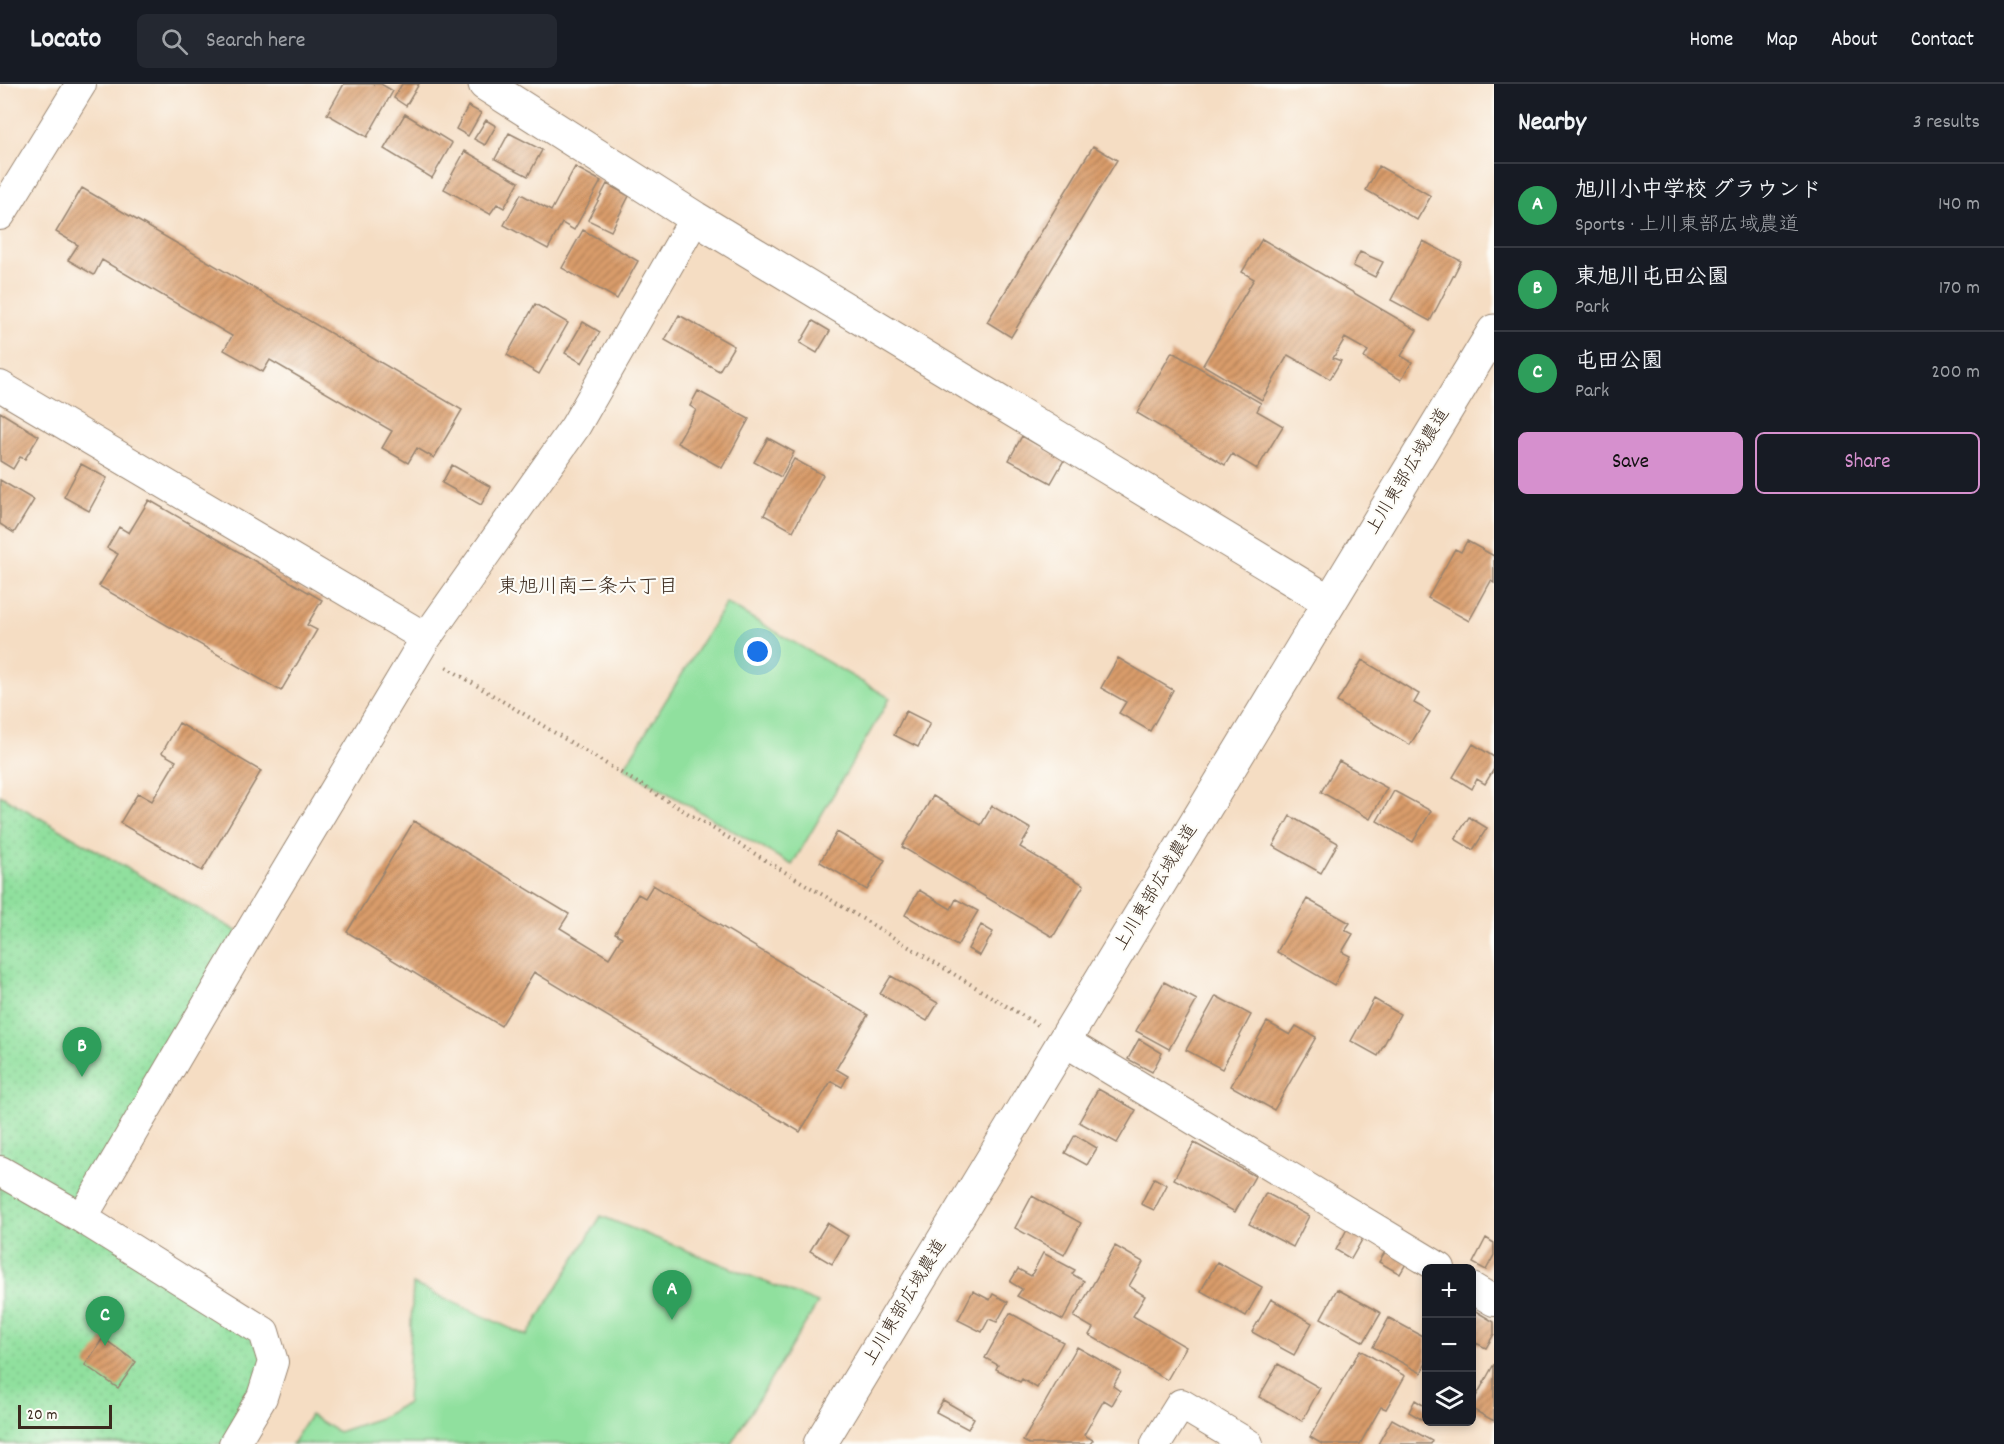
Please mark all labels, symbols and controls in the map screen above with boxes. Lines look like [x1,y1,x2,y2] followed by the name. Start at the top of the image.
[137,14,557,68] search box
[30,21,101,61] text: Locato
[158,25,191,58] icon: search
[206,26,306,57] text: Search here
[1689,26,1733,56] text: Home
[1766,26,1798,56] text: Map
[1831,26,1878,56] text: About
[1911,26,1974,56] text: Contact
[1518,105,1586,142] text: Nearby
[1913,109,1980,137] text: 3 results
[1575,176,1822,207] text: 旭川小中学校 グラウンド
[1532,191,1543,219] text: A
[1938,191,1980,219] text: 140 m
[1575,212,1799,240] text: Sports · 上川東部広域農道
[1575,263,1729,294] text: 東旭川屯田公園
[1533,275,1542,303] text: B
[1939,275,1980,303] text: 170 m
[1575,294,1609,322] text: Park
[1575,347,1663,378] text: 屯田公園
[1533,359,1542,387] text: C
[1931,359,1980,387] text: 200 m
[1575,378,1609,406] text: Park
[1361,404,1457,540] street label: 上川東部広域農道
[1518,432,1743,494] button: Save
[1755,432,1980,494] button: Share
[498,574,678,602] district label: 東旭川南二条六丁目
[743,637,772,666] your location
[1109,820,1205,956] street label: 上川東部広域農道
[62,1028,101,1077] pin: B
[858,1235,954,1371] street label: 上川東部広域農道
[1422,1264,1476,1426] map controls
[1422,1264,1476,1318] button: +
[652,1270,692,1320] pin: A
[86,1296,124,1346] pin: C
[1422,1318,1476,1372] button: −
[1422,1372,1476,1426] button: layers
[18,1402,112,1430] scale bar
[27,1404,57,1427] text: 20 m

